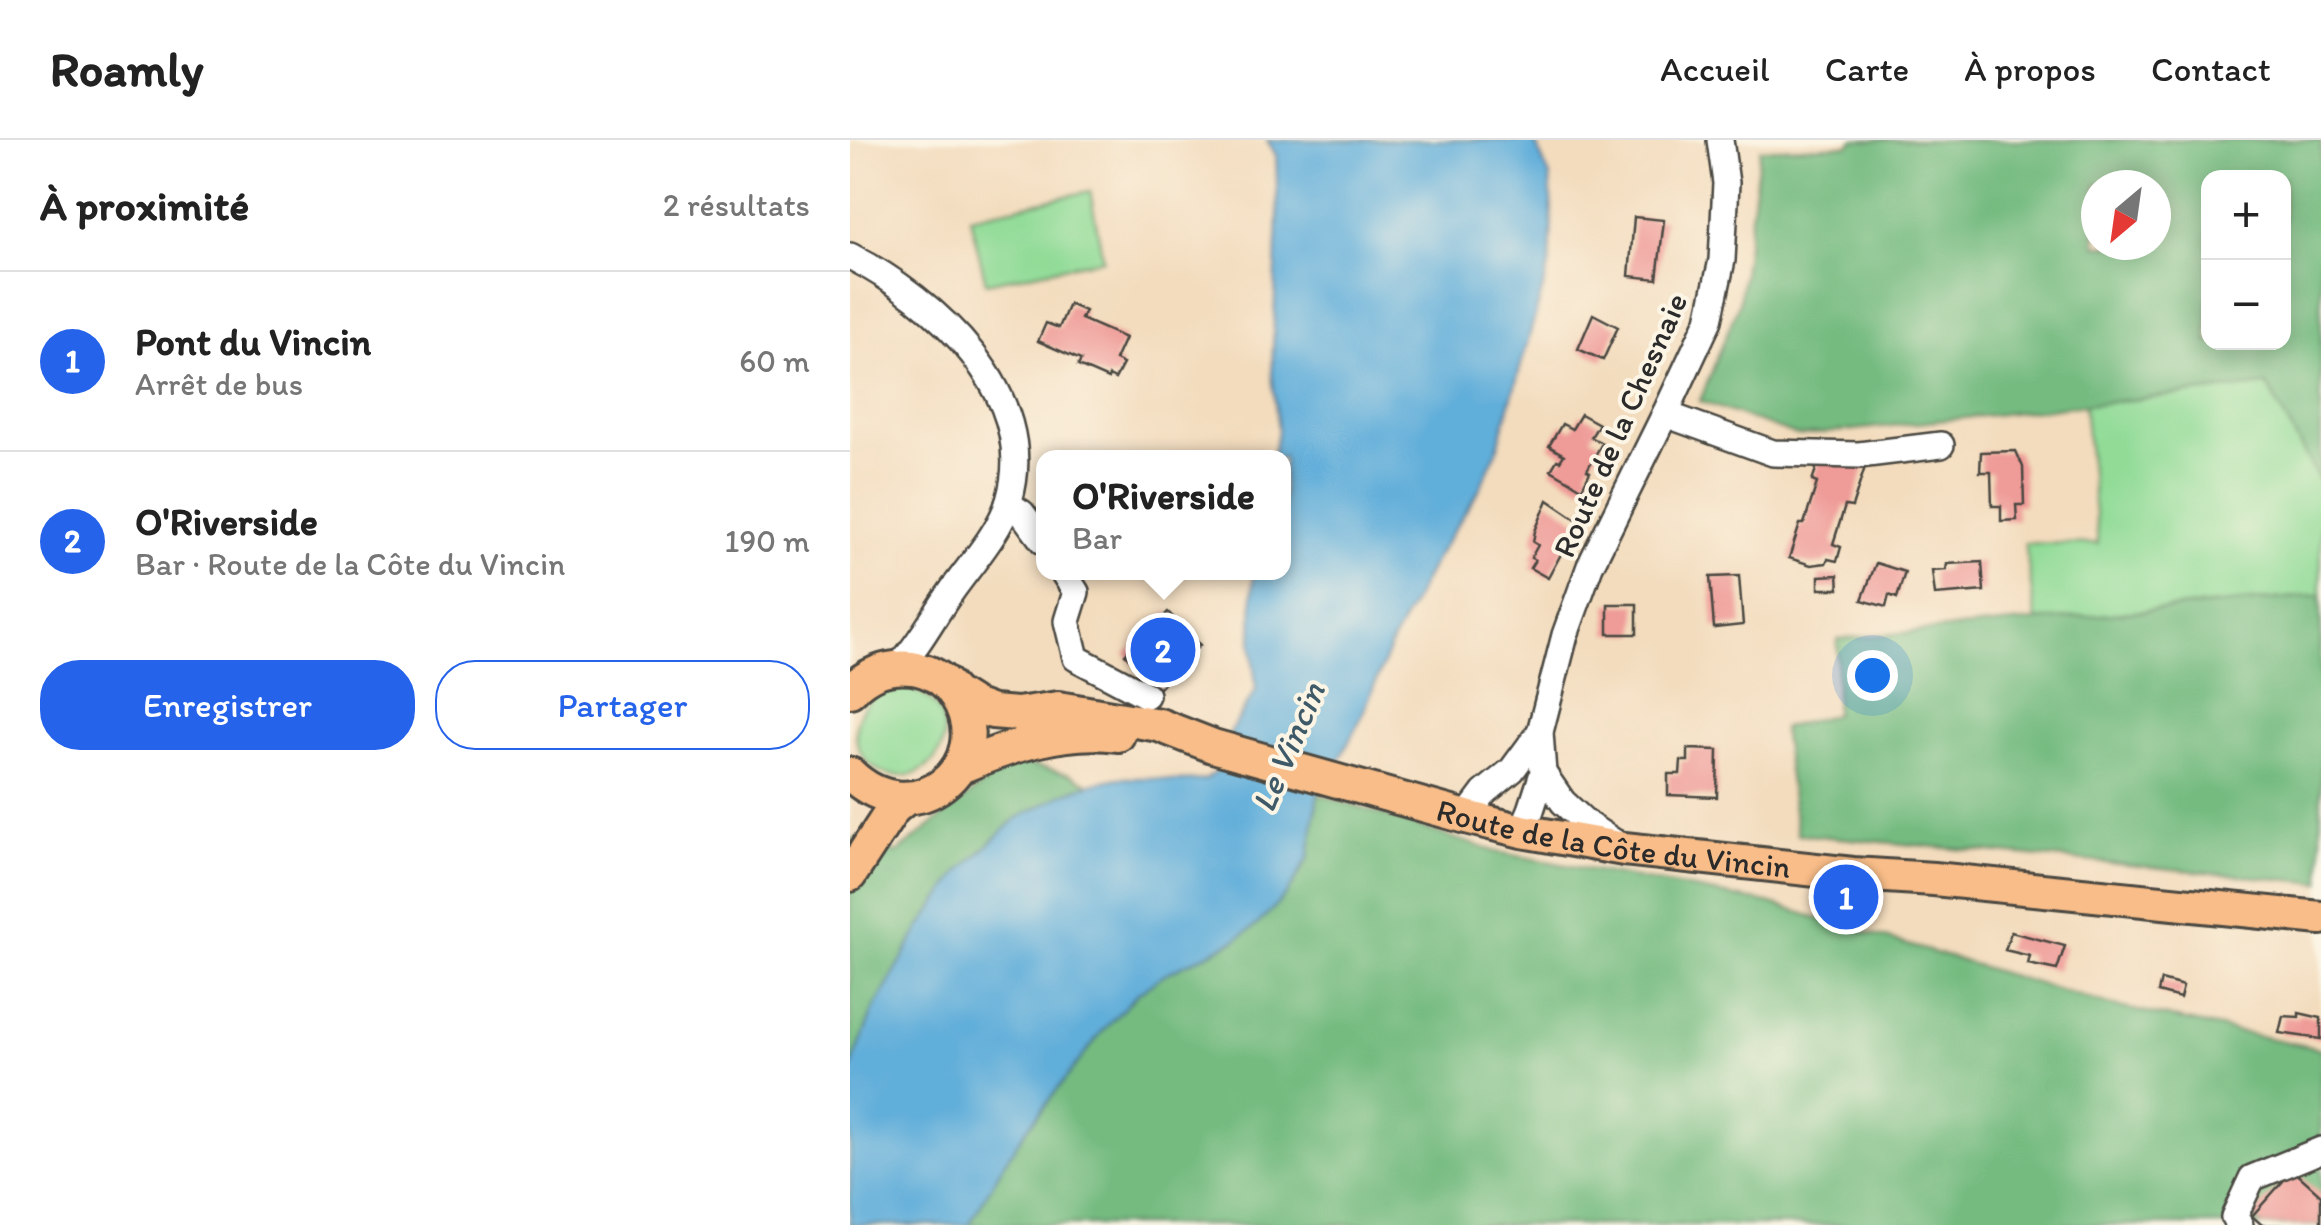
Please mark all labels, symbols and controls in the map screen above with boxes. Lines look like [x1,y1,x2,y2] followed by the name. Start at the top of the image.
[50,40,204,98] text: Roamly
[1660,48,1770,90] text: Accueil
[1825,48,1909,90] text: Carte
[1964,48,2096,90] text: À propos
[2151,48,2271,90] text: Contact
[2081,170,2171,260] north arrow
[2201,170,2291,350] map controls
[2201,170,2291,260] button: +
[40,180,249,231] text: À proximité
[663,186,810,224] text: 2 résultats
[2201,260,2291,350] button: −
[1545,287,1695,563] street label: Route de la Chesnaie
[135,319,371,365] text: Pont du Vincin
[65,342,80,380] text: 1
[739,342,810,380] text: 60 m
[135,365,303,403] text: Arrêt de bus
[1036,450,1291,580] popup
[1072,473,1255,519] text: O'Riverside
[135,499,318,545] text: O'Riverside
[1072,519,1122,557] text: Bar
[64,522,81,560] text: 2
[725,522,810,560] text: 190 m
[135,545,565,583] text: Bar · Route de la Côte du Vincin
[1130,612,1196,688] pin: 2
[1847,650,1898,701] your location
[40,660,415,750] button: Enregistrer
[435,660,810,750] button: Partager
[1242,675,1334,818] water label: Le Vincin
[1432,791,1793,886] street label: Route de la Côte du Vincin
[1814,860,1878,934] pin: 1

